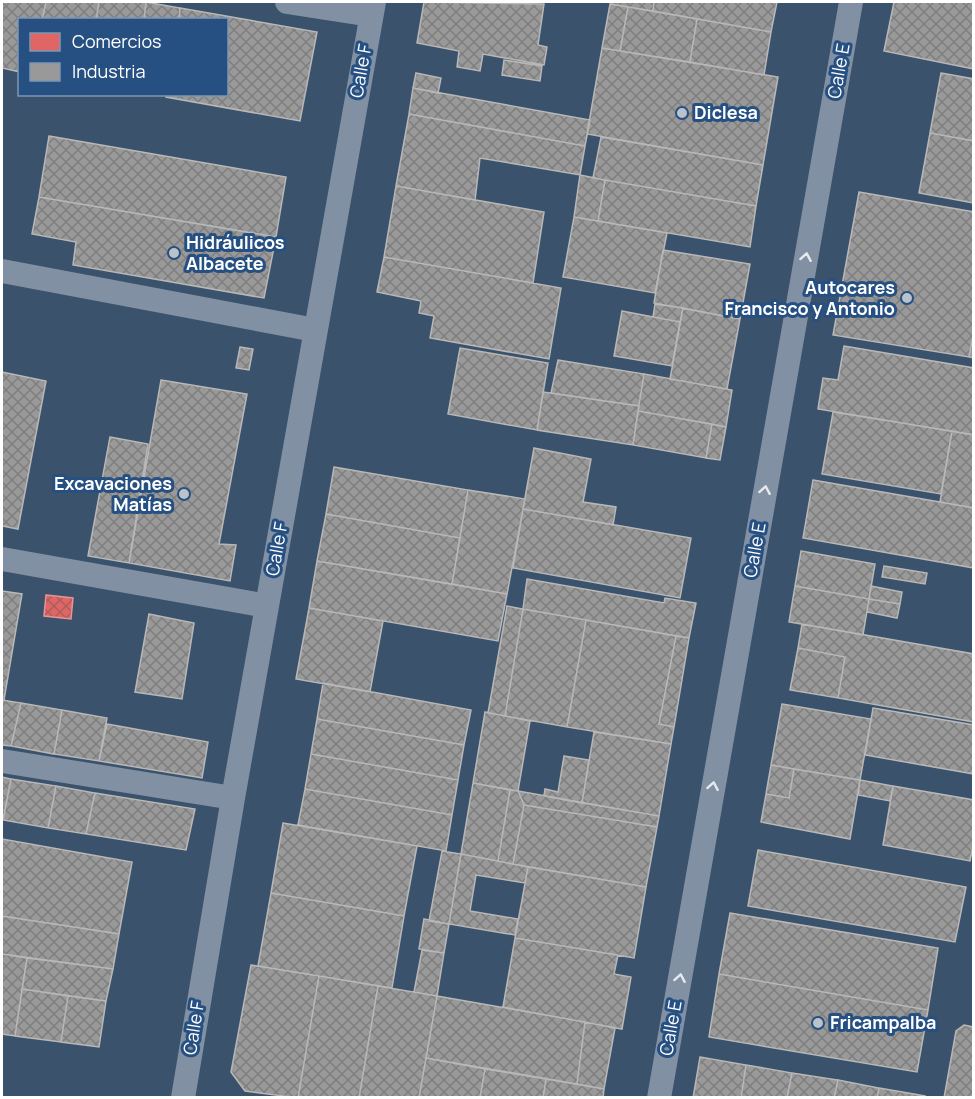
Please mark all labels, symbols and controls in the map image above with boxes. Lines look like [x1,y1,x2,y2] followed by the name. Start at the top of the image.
[18,18,228,96] legend
[72,29,161,53] text: Comercios
[821,41,855,100] street label: Calle E
[343,42,377,100] street label: Calle F
[72,59,146,83] text: Industria
[694,100,758,124] place label: Diclesa
[675,106,689,120] marker: Diclesa
[186,230,285,275] place label: Hidráulicos Albacete
[167,246,181,260] marker: Hidráulicos Albacete
[800,252,812,262] one-way arrow
[725,275,895,320] place label: Autocares Francisco y Antonio
[900,291,914,305] marker: Autocares Francisco y Antonio
[54,471,172,516] place label: Excavaciones Matías
[759,486,771,495] one-way arrow
[177,487,191,501] marker: Excavaciones Matías
[259,520,293,578] street label: Calle F
[737,520,771,579] street label: Calle E
[707,781,719,790] one-way arrow
[673,973,686,983] one-way arrow
[653,998,687,1057] street label: Calle E
[177,999,209,1057] street label: Calle F
[830,1010,936,1034] place label: Fricampalba
[811,1016,825,1030] marker: Fricampalba

